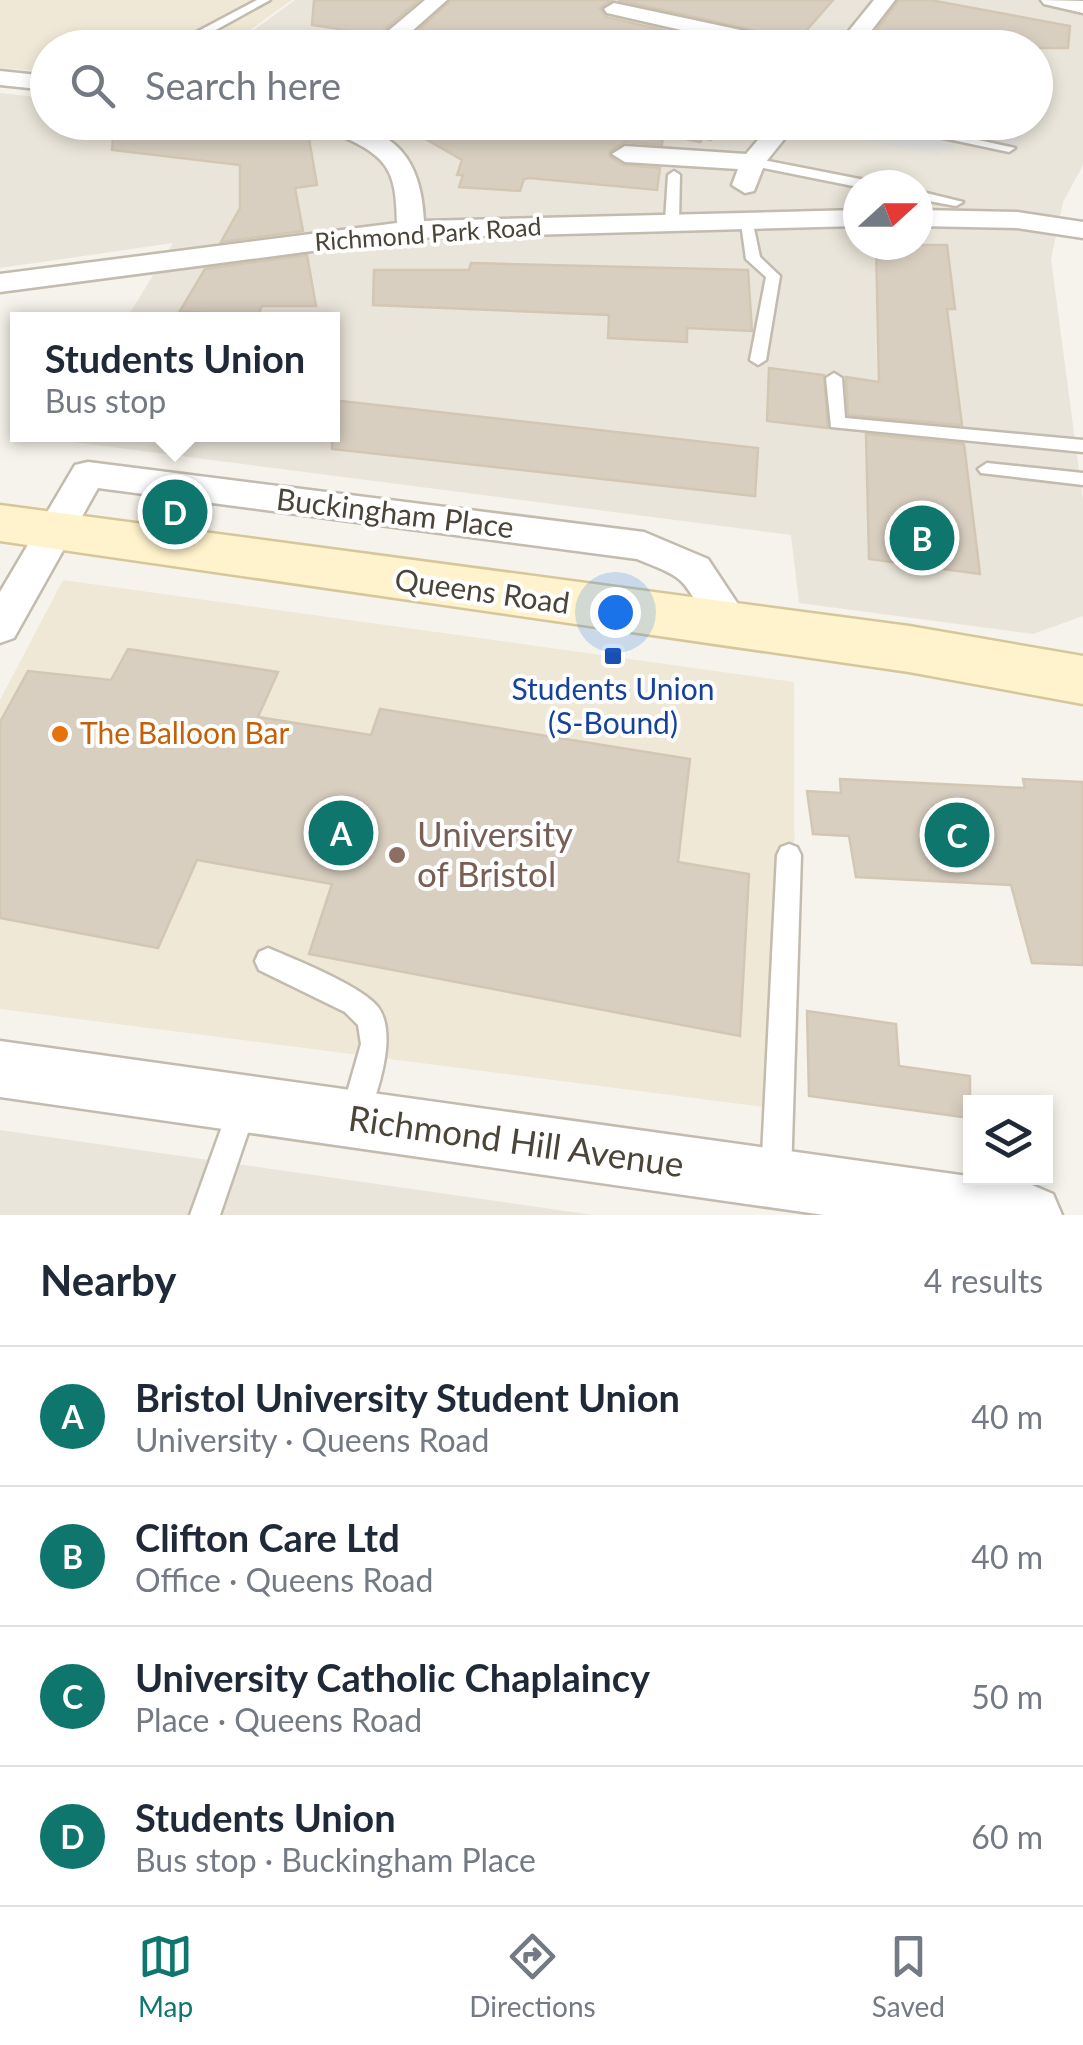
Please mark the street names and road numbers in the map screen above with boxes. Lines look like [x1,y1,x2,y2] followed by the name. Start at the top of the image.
[314,210,542,256] street label: Richmond Park Road
[275,480,516,544] street label: Buckingham Place
[393,560,572,620] street label: Queens Road
[346,1096,687,1184] street label: Richmond Hill Avenue

